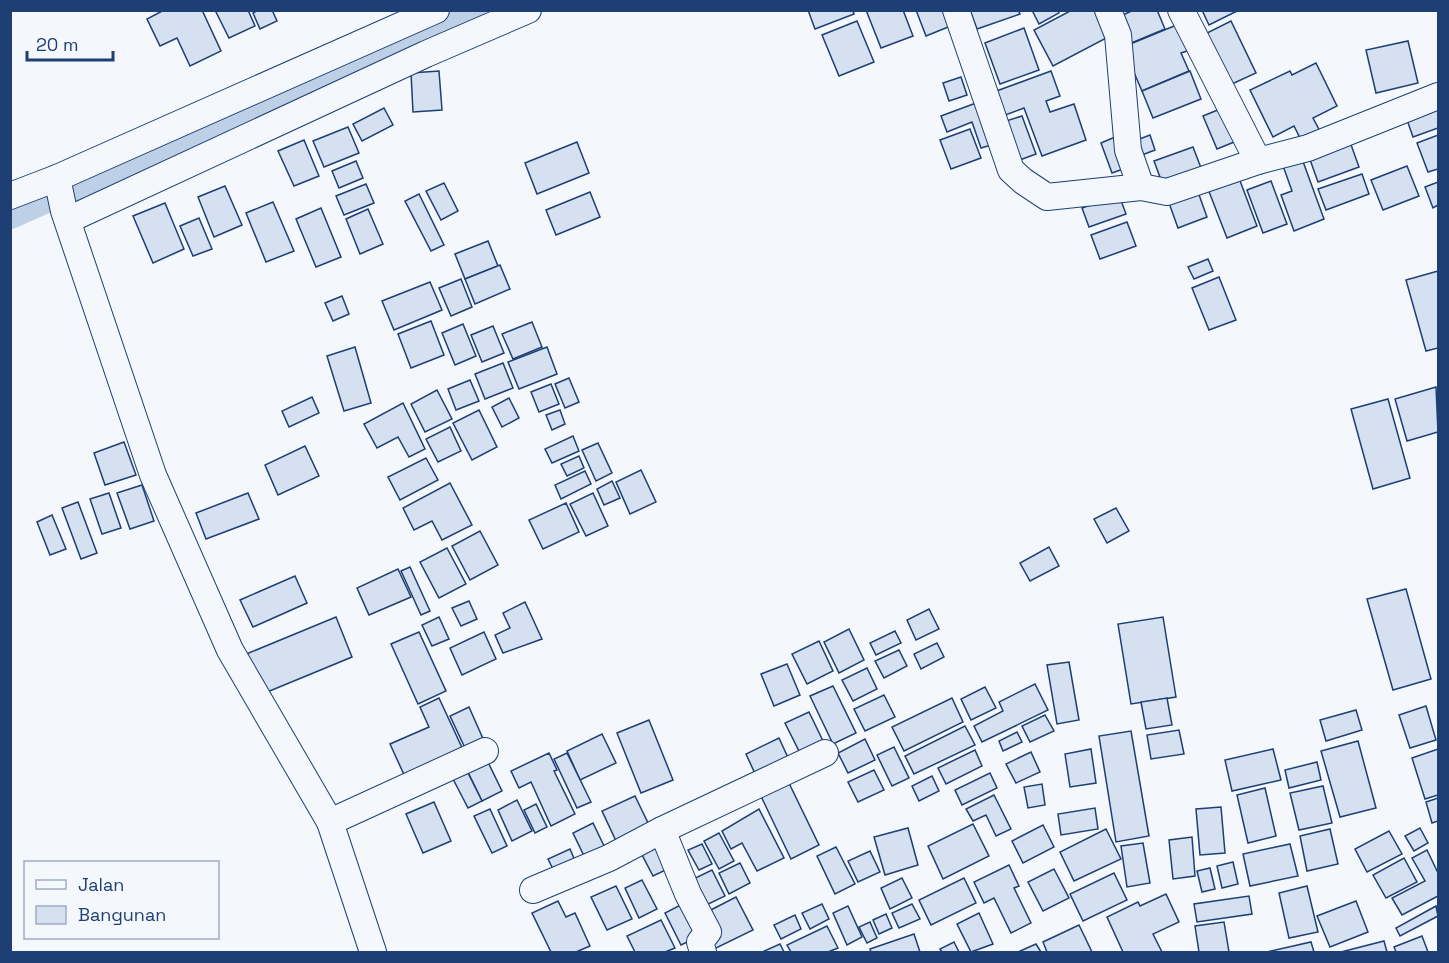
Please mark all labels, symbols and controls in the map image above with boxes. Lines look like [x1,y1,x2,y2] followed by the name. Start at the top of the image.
[27,24,112,62] scale bar
[36,33,79,56] text: 20 m
[24,861,219,939] legend
[78,873,124,896] text: Jalan
[78,903,166,926] text: Bangunan

